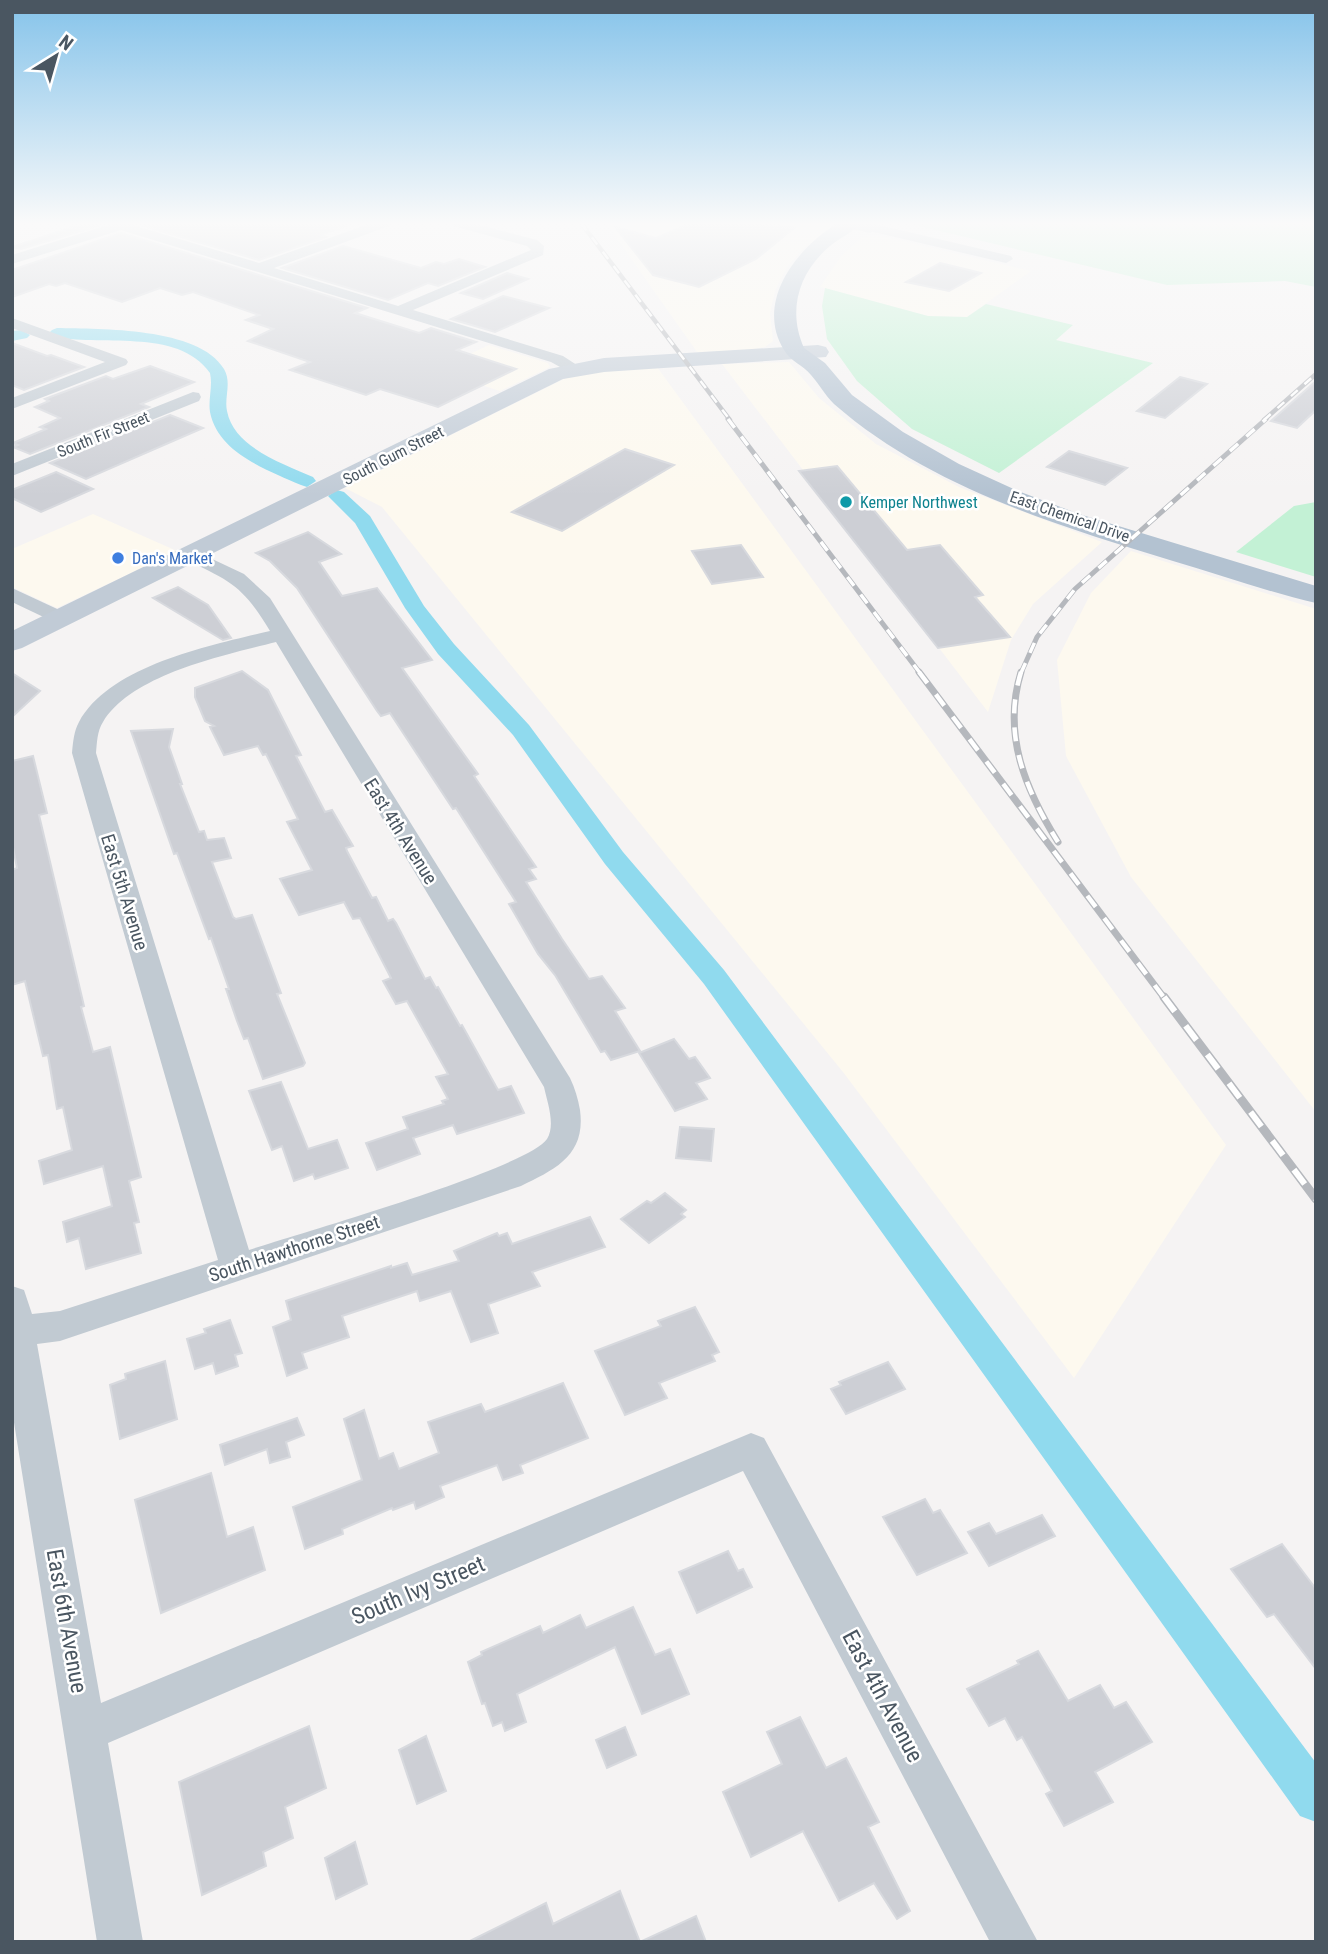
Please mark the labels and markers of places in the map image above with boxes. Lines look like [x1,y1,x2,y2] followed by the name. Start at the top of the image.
[860,493,978,512] place label: Kemper Northwest
[838,494,854,510] marker: Kemper Northwest
[132,549,213,568] place label: Dan's Market
[110,550,126,566] marker: Dan's Market

